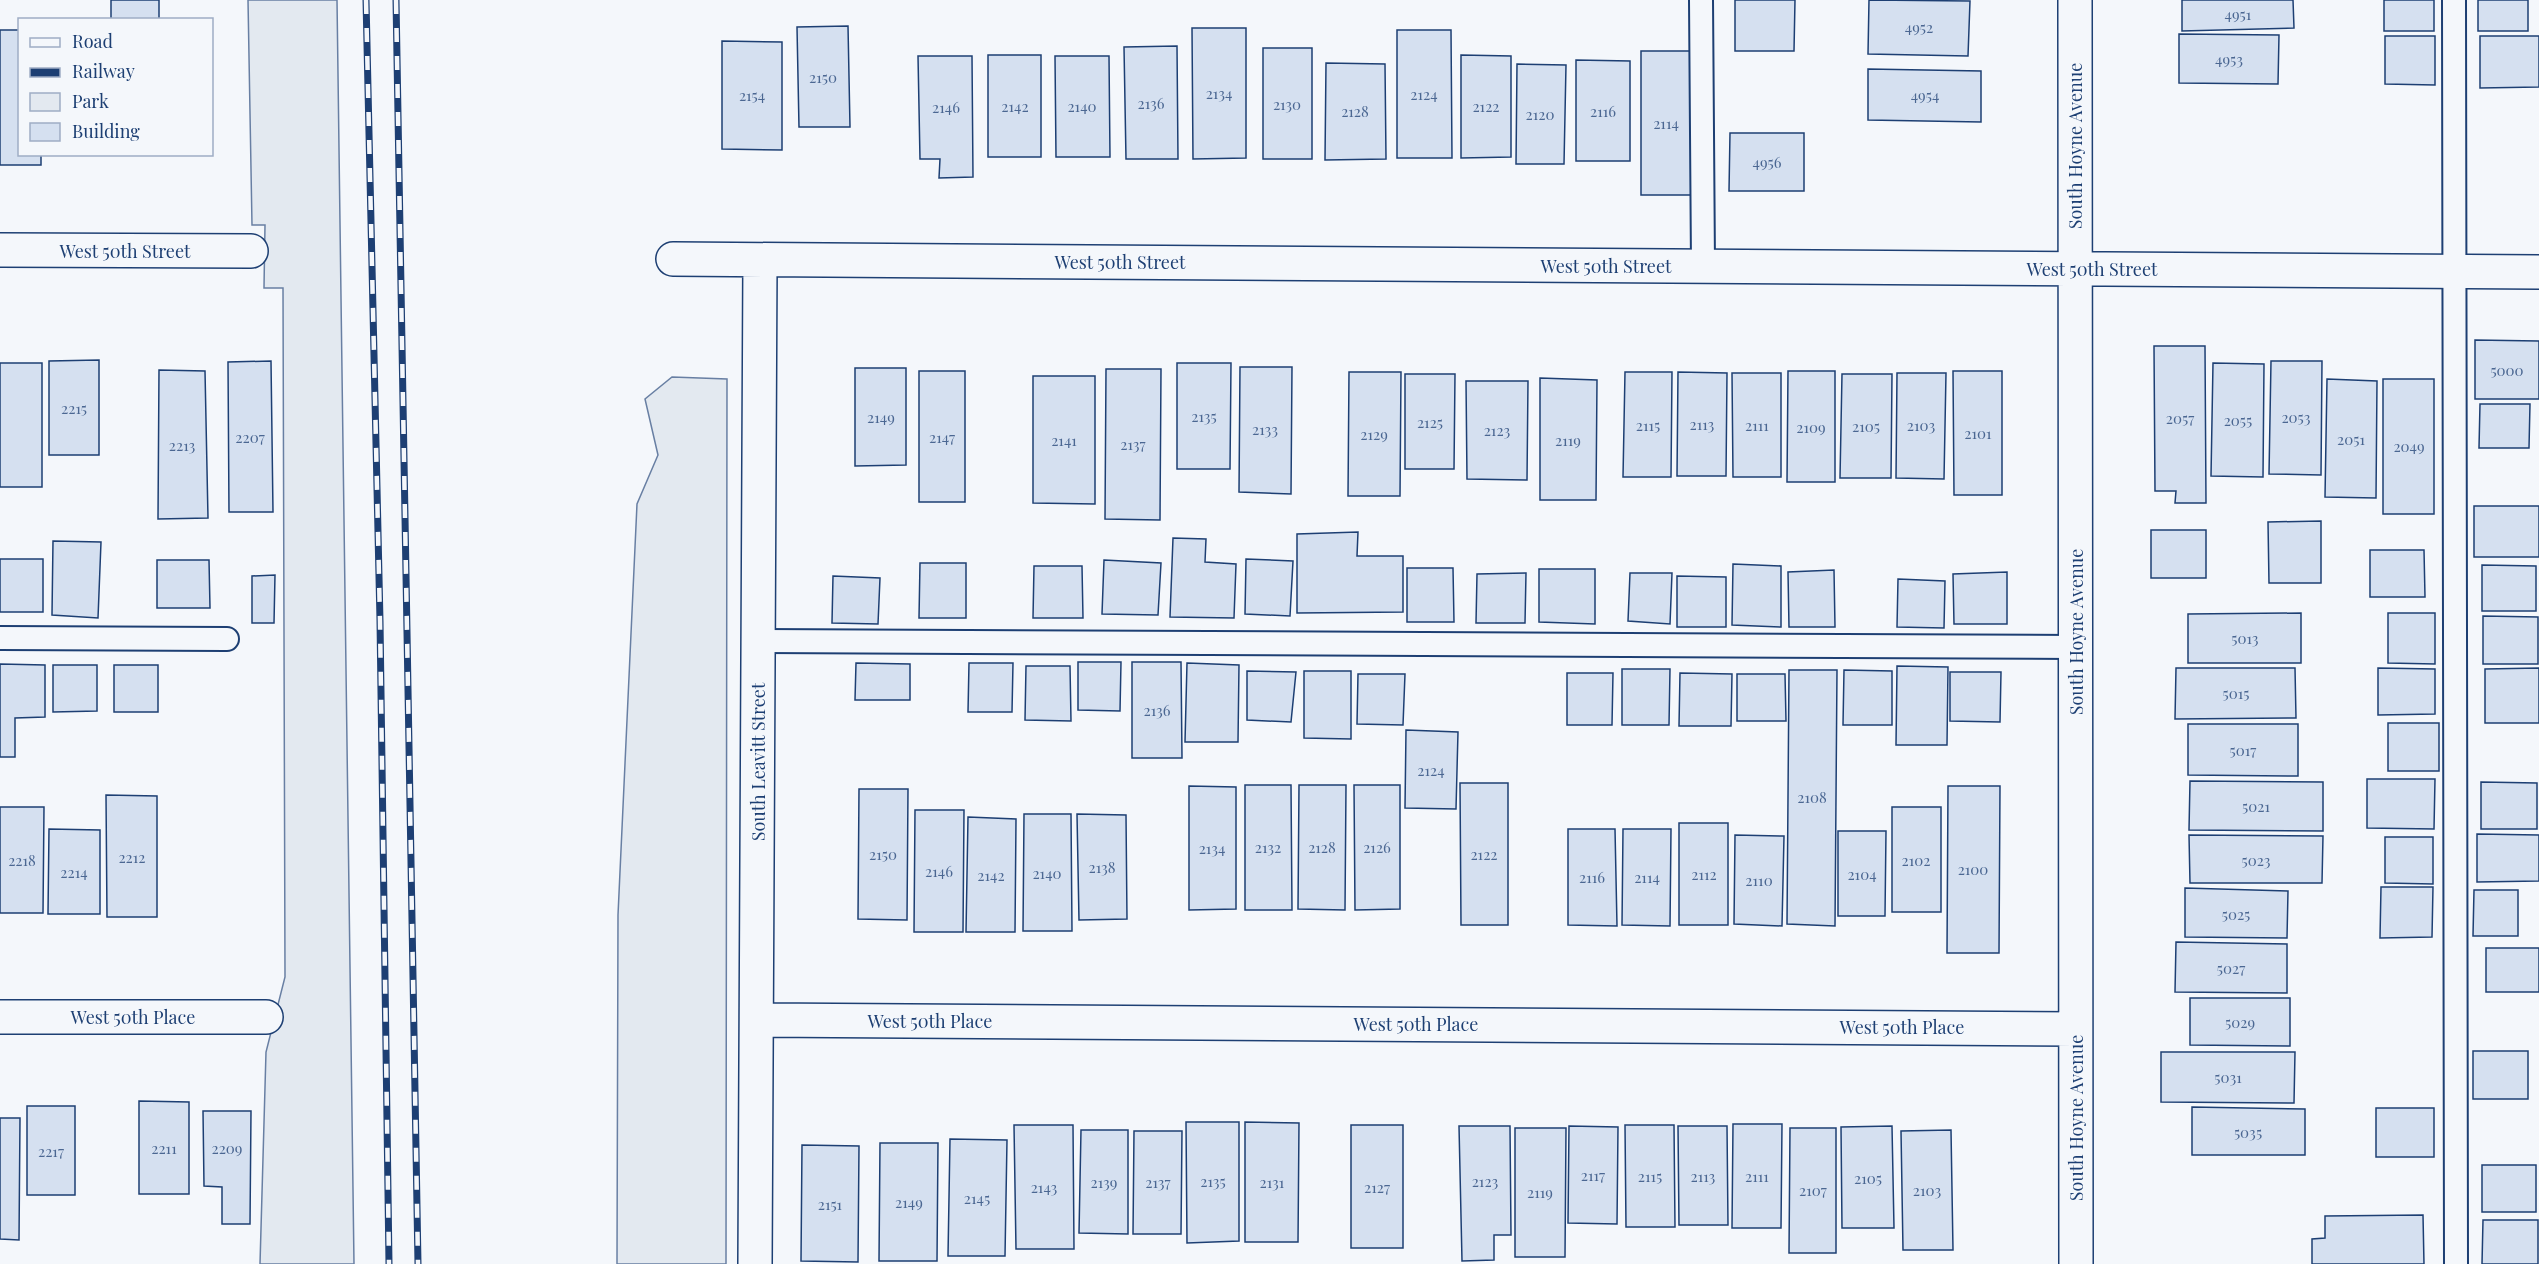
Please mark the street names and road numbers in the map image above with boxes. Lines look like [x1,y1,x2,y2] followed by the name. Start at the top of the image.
[2063,63,2087,229] street label: South Hoyne Avenue
[59,239,191,263] street label: West 50th Street
[1054,250,1186,274] street label: West 50th Street
[1540,254,1672,278] street label: West 50th Street
[2026,257,2158,281] street label: West 50th Street
[2064,549,2088,715] street label: South Hoyne Avenue
[746,682,770,841] street label: South Leavitt Street
[70,1005,195,1029] street label: West 50th Place
[867,1009,992,1033] street label: West 50th Place
[1353,1012,1478,1036] street label: West 50th Place
[1839,1015,1964,1039] street label: West 50th Place
[2064,1035,2088,1201] street label: South Hoyne Avenue

